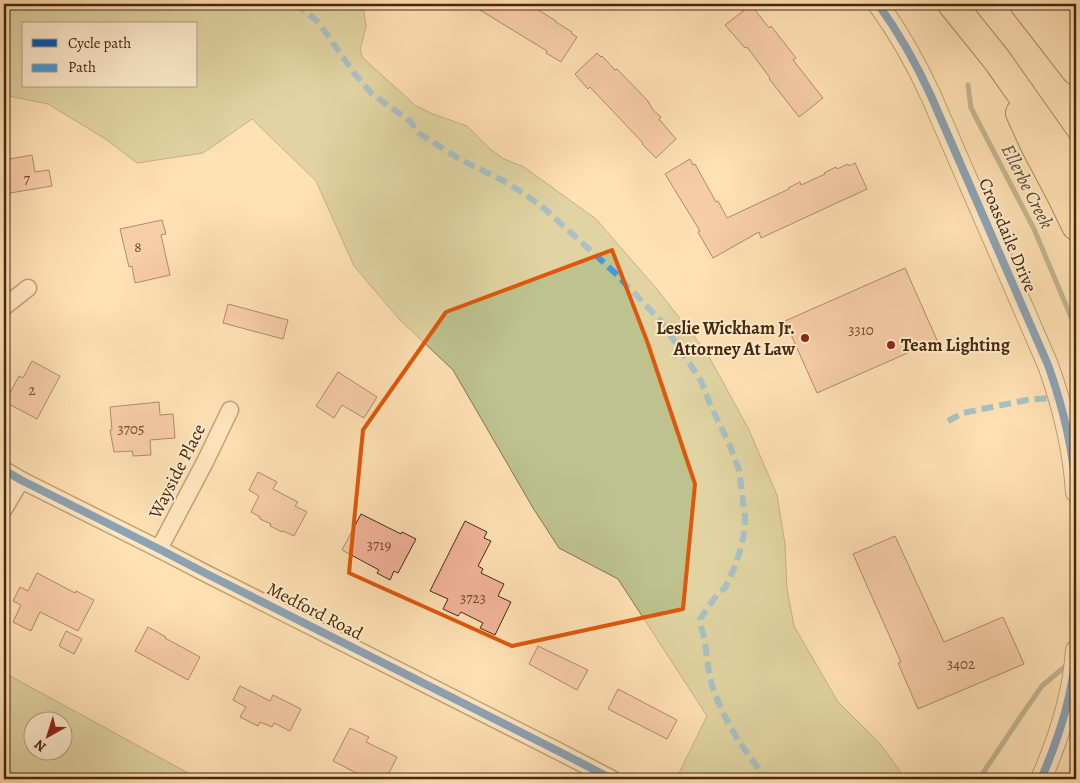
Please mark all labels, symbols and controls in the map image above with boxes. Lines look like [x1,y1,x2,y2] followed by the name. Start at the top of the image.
[22,22,198,88] legend
[68,33,131,53] text: Cycle path
[68,57,96,77] text: Path
[995,140,1060,233] water label: Ellerbe Creek
[24,169,31,189] house number: 7
[973,174,1043,296] street label: Croasdaile Drive
[134,237,142,257] house number: 8
[656,316,796,361] place label: Leslie Wickham Jr. Attorney At Law
[848,320,874,340] house number: 3310
[799,332,811,344] marker: Leslie Wickham Jr. Attorney At Law
[901,333,1011,357] place label: Team Lighting
[885,339,897,351] marker: Team Lighting
[28,380,36,400] house number: 2
[118,419,145,439] house number: 3705
[142,420,211,523] street label: Wayside Place
[367,535,391,555] house number: 3719
[263,577,367,646] street label: Medford Road
[460,588,486,608] house number: 3723
[947,654,975,674] house number: 3402
[22,710,72,760] north arrow
[30,735,50,756] text: N

